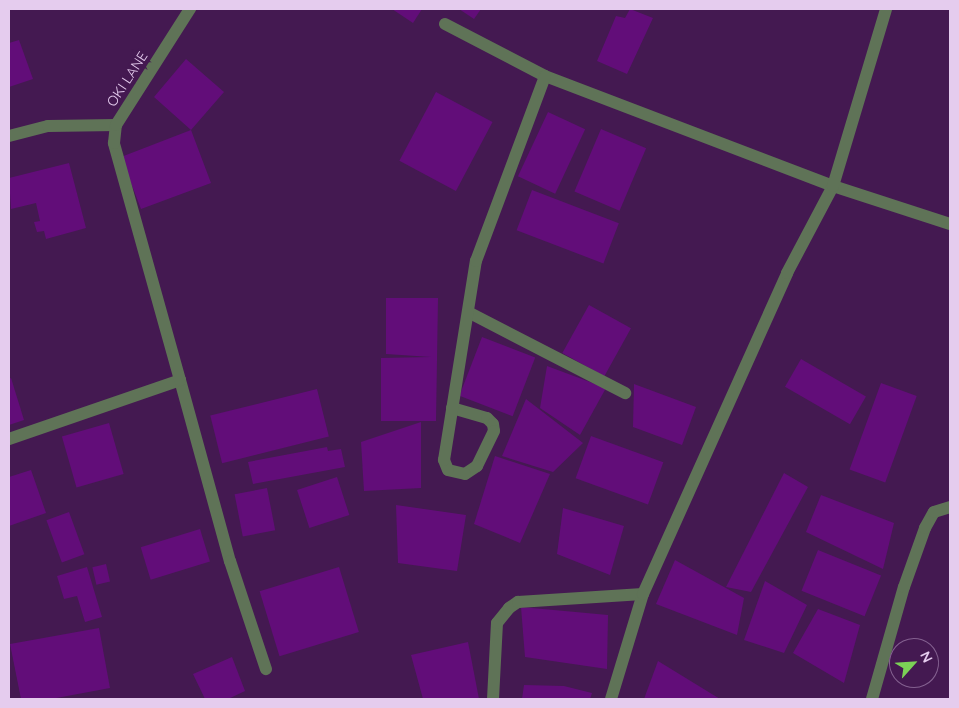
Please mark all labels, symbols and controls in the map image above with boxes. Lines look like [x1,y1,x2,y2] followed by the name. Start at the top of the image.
[103,48,151,110] street label: OKI LANE
[889,638,939,688] north arrow
[916,648,937,665] text: N

